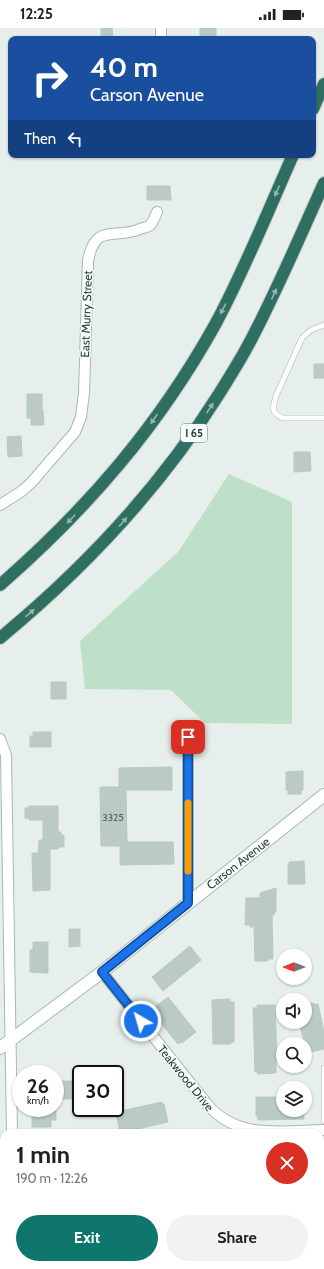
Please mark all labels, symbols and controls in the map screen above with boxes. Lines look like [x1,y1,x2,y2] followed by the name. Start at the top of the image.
[20,5,53,23] text: 12:25
[90,50,158,84] text: 40 m
[24,52,76,104] icon: right
[90,84,204,106] text: Carson Avenue
[64,128,86,150] icon: left
[24,130,56,148] text: Then
[274,185,280,196] one-way arrow
[77,270,95,358] street label: East Murry Street
[271,289,277,300] one-way arrow
[220,303,226,315] one-way arrow
[206,402,214,413] one-way arrow
[150,414,159,425] one-way arrow
[181,424,207,442] road number: I 65
[66,514,76,524] one-way arrow
[118,517,127,527] one-way arrow
[25,608,35,617] one-way arrow
[171,720,205,754] pin
[177,726,199,748] icon: arrive
[102,811,124,824] house number: 3325
[203,834,273,892] street label: Carson Avenue
[276,949,312,985] north arrow
[276,949,312,1117] map controls
[276,993,312,1029] button: sound
[120,1000,162,1042] position arrow
[276,1037,312,1073] button: search
[155,1042,217,1114] street label: Teakwood Drive
[72,1065,124,1117] speed limit sign: 30
[27,1074,49,1098] text: 26
[276,1081,312,1117] button: layers
[27,1094,49,1107] text: km/h
[16,1140,70,1169] text: 1 min
[266,1142,308,1184] button: close
[16,1170,88,1186] text: 190 m · 12:26
[16,1215,158,1261] button: Exit
[166,1215,308,1261] button: Share

